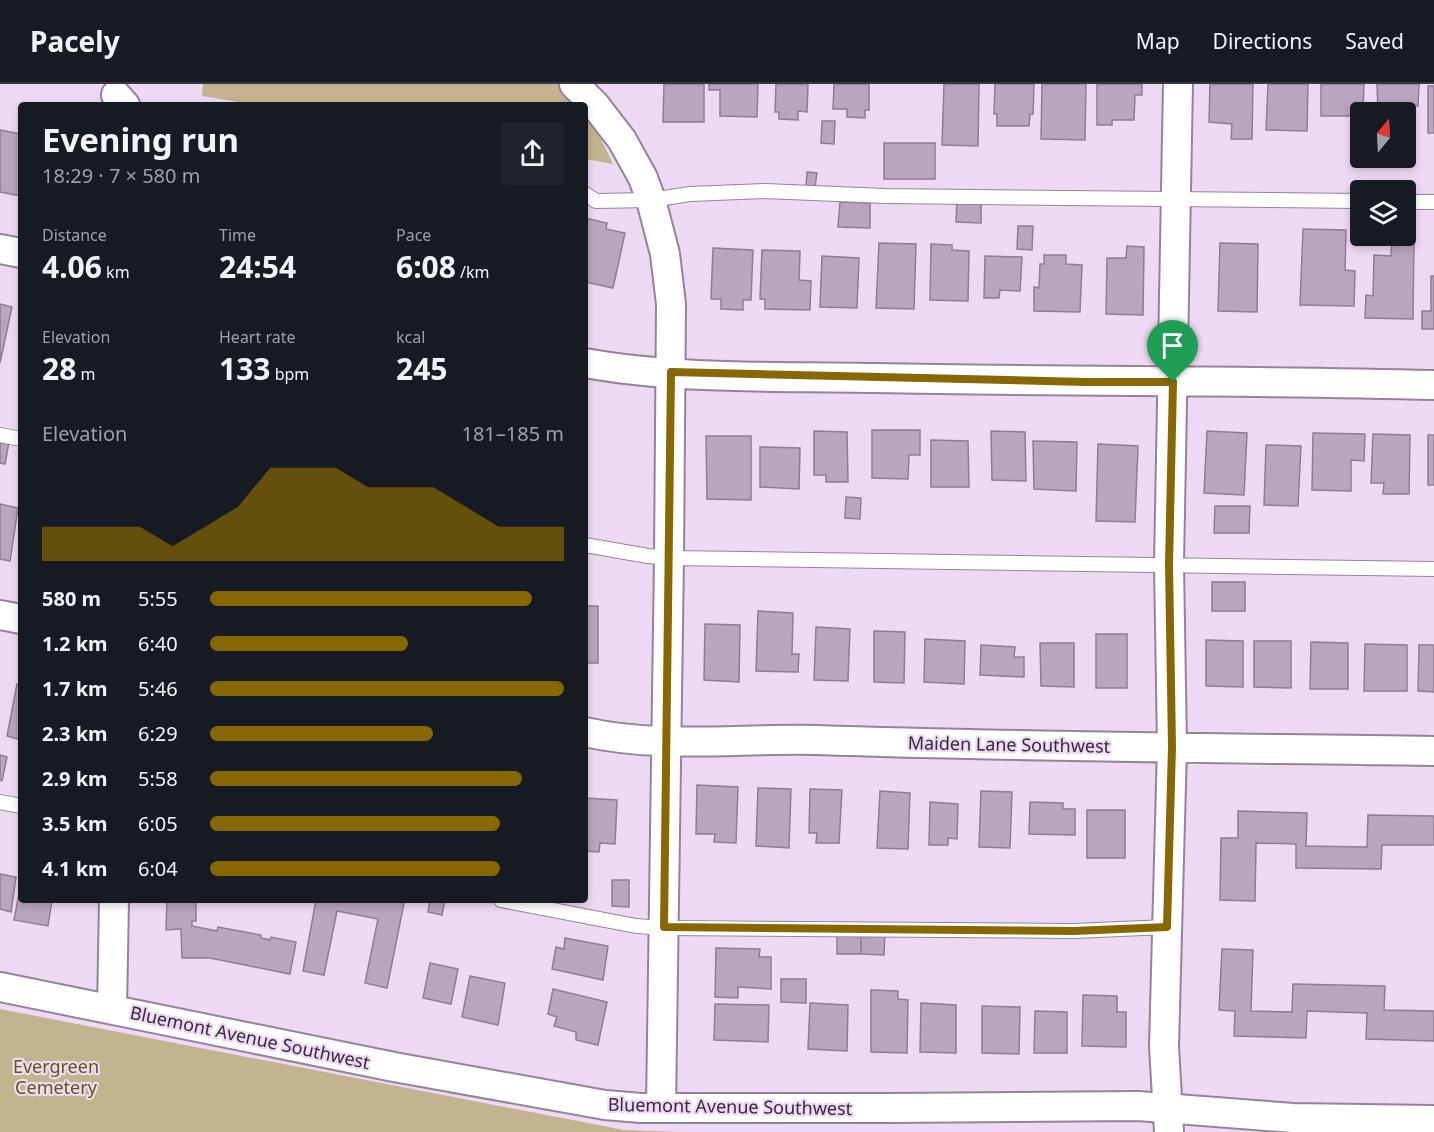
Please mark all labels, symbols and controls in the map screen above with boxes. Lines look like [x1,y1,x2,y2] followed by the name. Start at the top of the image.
[30,22,120,60] text: Pacely
[1136,27,1180,55] text: Map
[1213,27,1312,55] text: Directions
[1345,27,1404,55] text: Saved
[1350,102,1416,168] north arrow
[1350,102,1416,246] map controls
[42,117,239,162] text: Evening run
[501,122,564,185] button: share
[42,162,200,189] text: 18:29 · 7 × 580 m
[1350,180,1416,246] button: layers
[42,224,107,246] text: Distance
[219,224,256,246] text: Time
[396,224,431,246] text: Pace
[42,246,102,287] text: 4.06
[219,246,296,287] text: 24:54
[396,246,456,287] text: 6:08
[102,261,130,283] text: km
[456,261,490,283] text: /km
[1147,320,1198,382] pin
[42,326,110,348] text: Elevation
[219,326,295,348] text: Heart rate
[396,326,425,348] text: kcal
[1156,329,1189,362] icon: arrive
[42,348,76,389] text: 28
[219,348,270,389] text: 133
[396,348,447,389] text: 245
[76,363,95,385] text: m
[270,363,309,385] text: bpm
[42,420,127,447] text: Elevation
[461,420,564,447] text: 181–185 m
[42,585,101,612] text: 580 m
[138,585,178,612] text: 5:55
[42,630,108,657] text: 1.2 km
[138,630,178,657] text: 6:40
[42,675,108,702] text: 1.7 km
[138,675,178,702] text: 5:46
[42,720,108,747] text: 2.3 km
[138,720,178,747] text: 6:29
[908,730,1111,758] street label: Maiden Lane Southwest
[42,765,108,792] text: 2.9 km
[138,765,178,792] text: 5:58
[42,810,108,837] text: 3.5 km
[138,810,178,837] text: 6:05
[42,855,108,882] text: 4.1 km
[138,855,178,882] text: 6:04
[128,1000,373,1074] street label: Bluemont Avenue Southwest
[13,1054,99,1099] park label: Evergreen Cemetery
[608,1092,853,1120] street label: Bluemont Avenue Southwest

